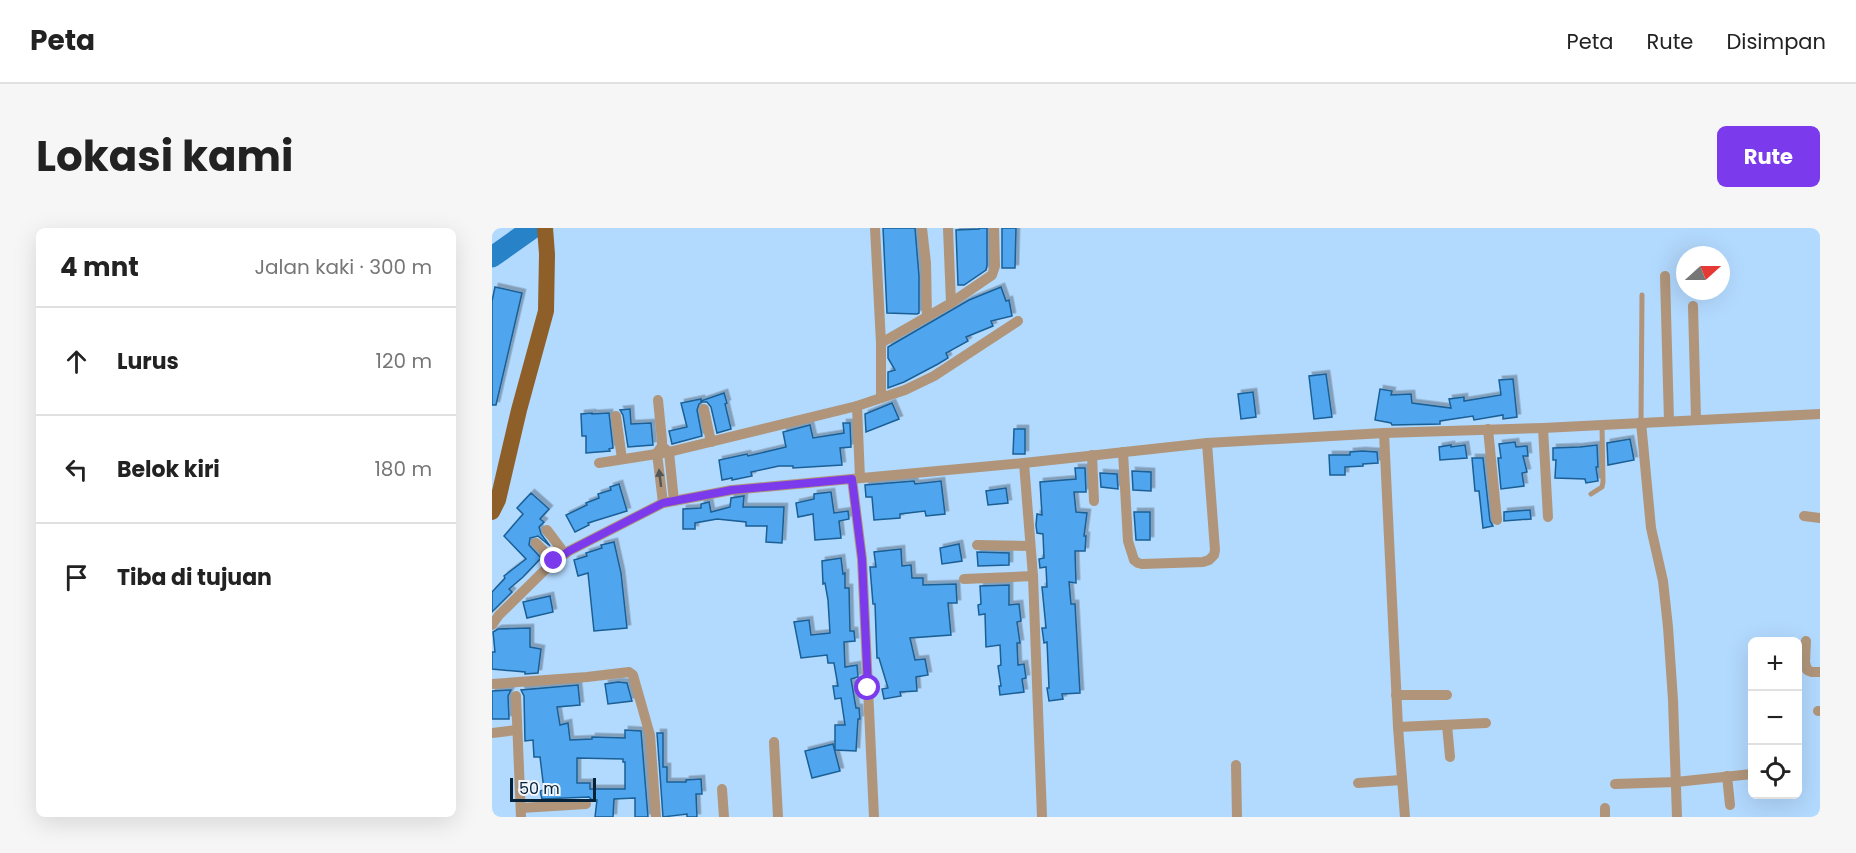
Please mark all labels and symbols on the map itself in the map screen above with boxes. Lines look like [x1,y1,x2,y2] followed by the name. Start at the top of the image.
[1676,246,1730,300] north arrow
[655,469,665,488] one-way arrow
[540,547,566,573] route end
[854,674,880,700] route start
[510,775,596,802] scale bar

